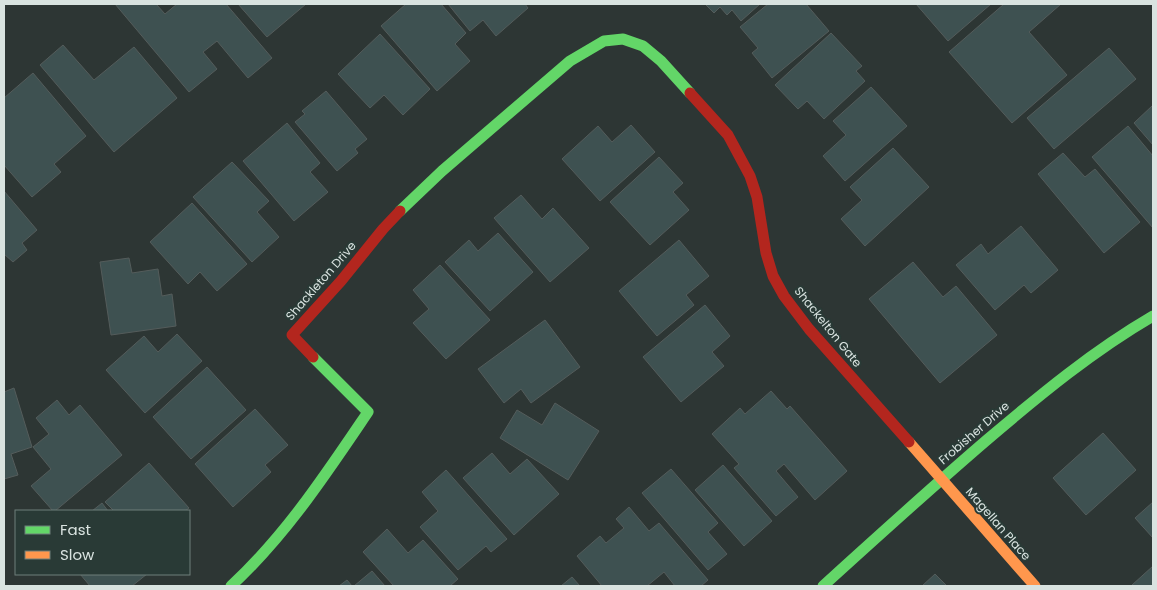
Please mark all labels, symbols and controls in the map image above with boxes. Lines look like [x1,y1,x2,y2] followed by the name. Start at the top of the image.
[281,237,360,324] street label: Shackleton Drive
[791,283,866,370] street label: Shackelton Gate
[935,397,1013,468] street label: Frobisher Drive
[962,484,1035,564] street label: Magellan Place
[15,510,190,575] legend
[60,519,91,540] text: Fast
[60,544,95,565] text: Slow

